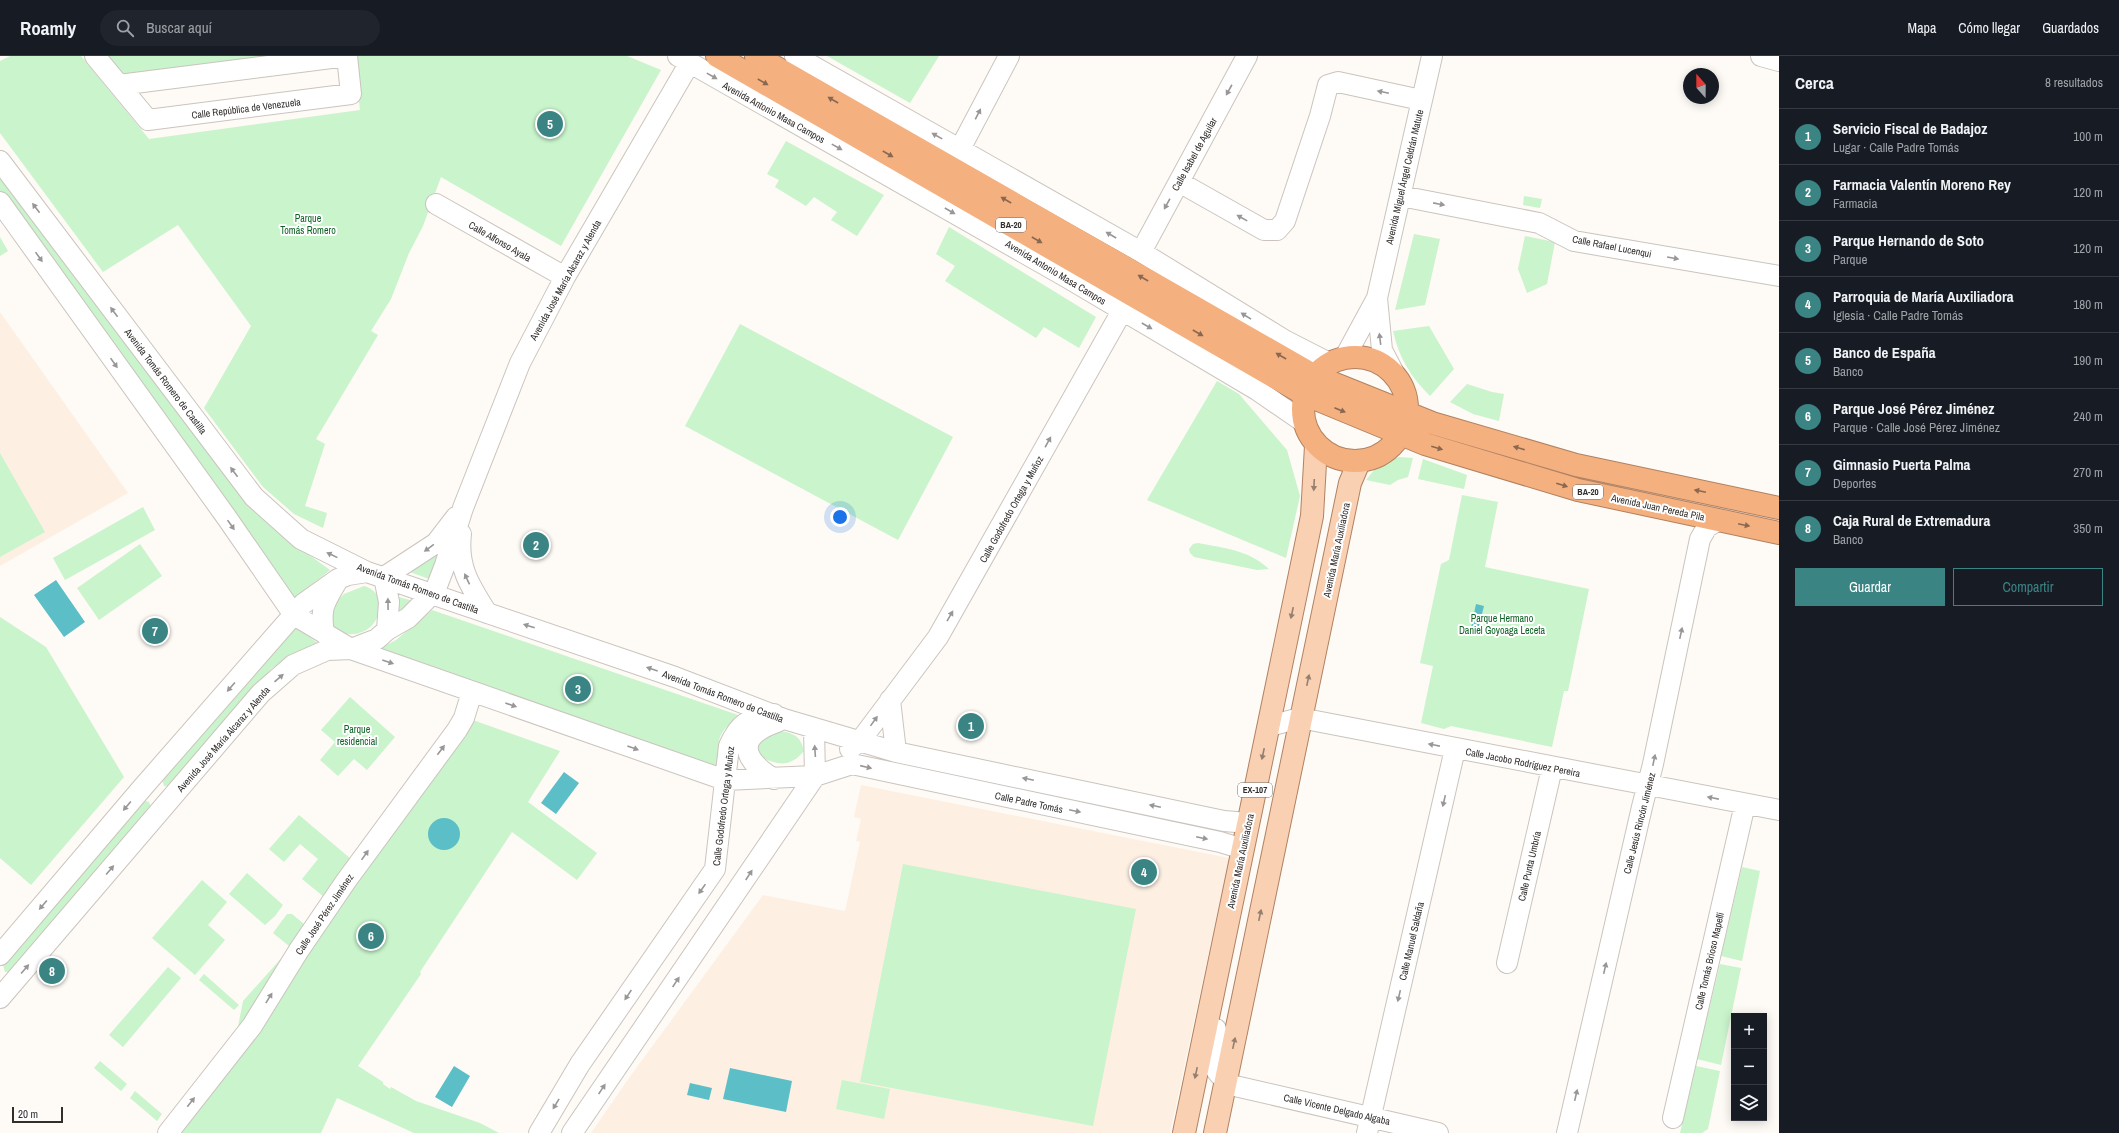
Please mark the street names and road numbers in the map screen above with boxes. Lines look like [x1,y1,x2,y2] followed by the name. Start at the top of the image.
[719,78,827,146] street label: Avenida Antonio Masa Campos
[191,95,302,122] street label: Calle República de Venezuela
[1382,108,1426,247] street label: Avenida Miguel Ángel Celdrán Matute
[1169,115,1220,193] street label: Calle Isabel de Aguilar
[526,217,604,344] street label: Avenida José María Alcaraz y Alenda
[466,218,534,265] street label: Calle Alfonso Ayala
[996,218,1026,232] road number: BA-20
[1571,232,1653,261] street label: Calle Rafael Lucenqui
[1002,237,1108,308] street label: Avenida Antonio Masa Campos
[121,325,210,437] street label: Avenida Tomás Romero de Castilla
[977,453,1046,565] street label: Calle Godofredo Ortega y Muñoz
[1573,485,1603,499] road number: BA-20
[1609,491,1706,524] street label: Avenida Juan Pereda Pila
[1320,501,1353,600] street label: Avenida María Auxiliadora
[354,560,481,617] street label: Avenida Tomás Romero de Castilla
[659,667,786,726] street label: Avenida Tomás Romero de Castilla
[173,684,273,796] street label: Avenida José María Alcaraz y Alenda
[1464,745,1582,780] street label: Calle Jacobo Rodríguez Pereira
[710,746,737,867] street label: Calle Godofredo Ortega y Muñoz
[1621,771,1658,875] street label: Calle Jesús Rincón Jiménez
[1238,783,1272,797] road number: EX-107
[994,789,1064,816] street label: Calle Padre Tomás
[1224,812,1257,911] street label: Avenida María Auxiliadora
[1515,829,1544,902] street label: Calle Punta Umbría
[292,871,356,957] street label: Calle José Pérez Jiménez
[1396,900,1427,982] street label: Calle Manuel Saldaña
[1692,911,1727,1011] street label: Calle Tomás Brioso Mapelli
[1282,1091,1392,1128] street label: Calle Vicente Delgado Algaba

